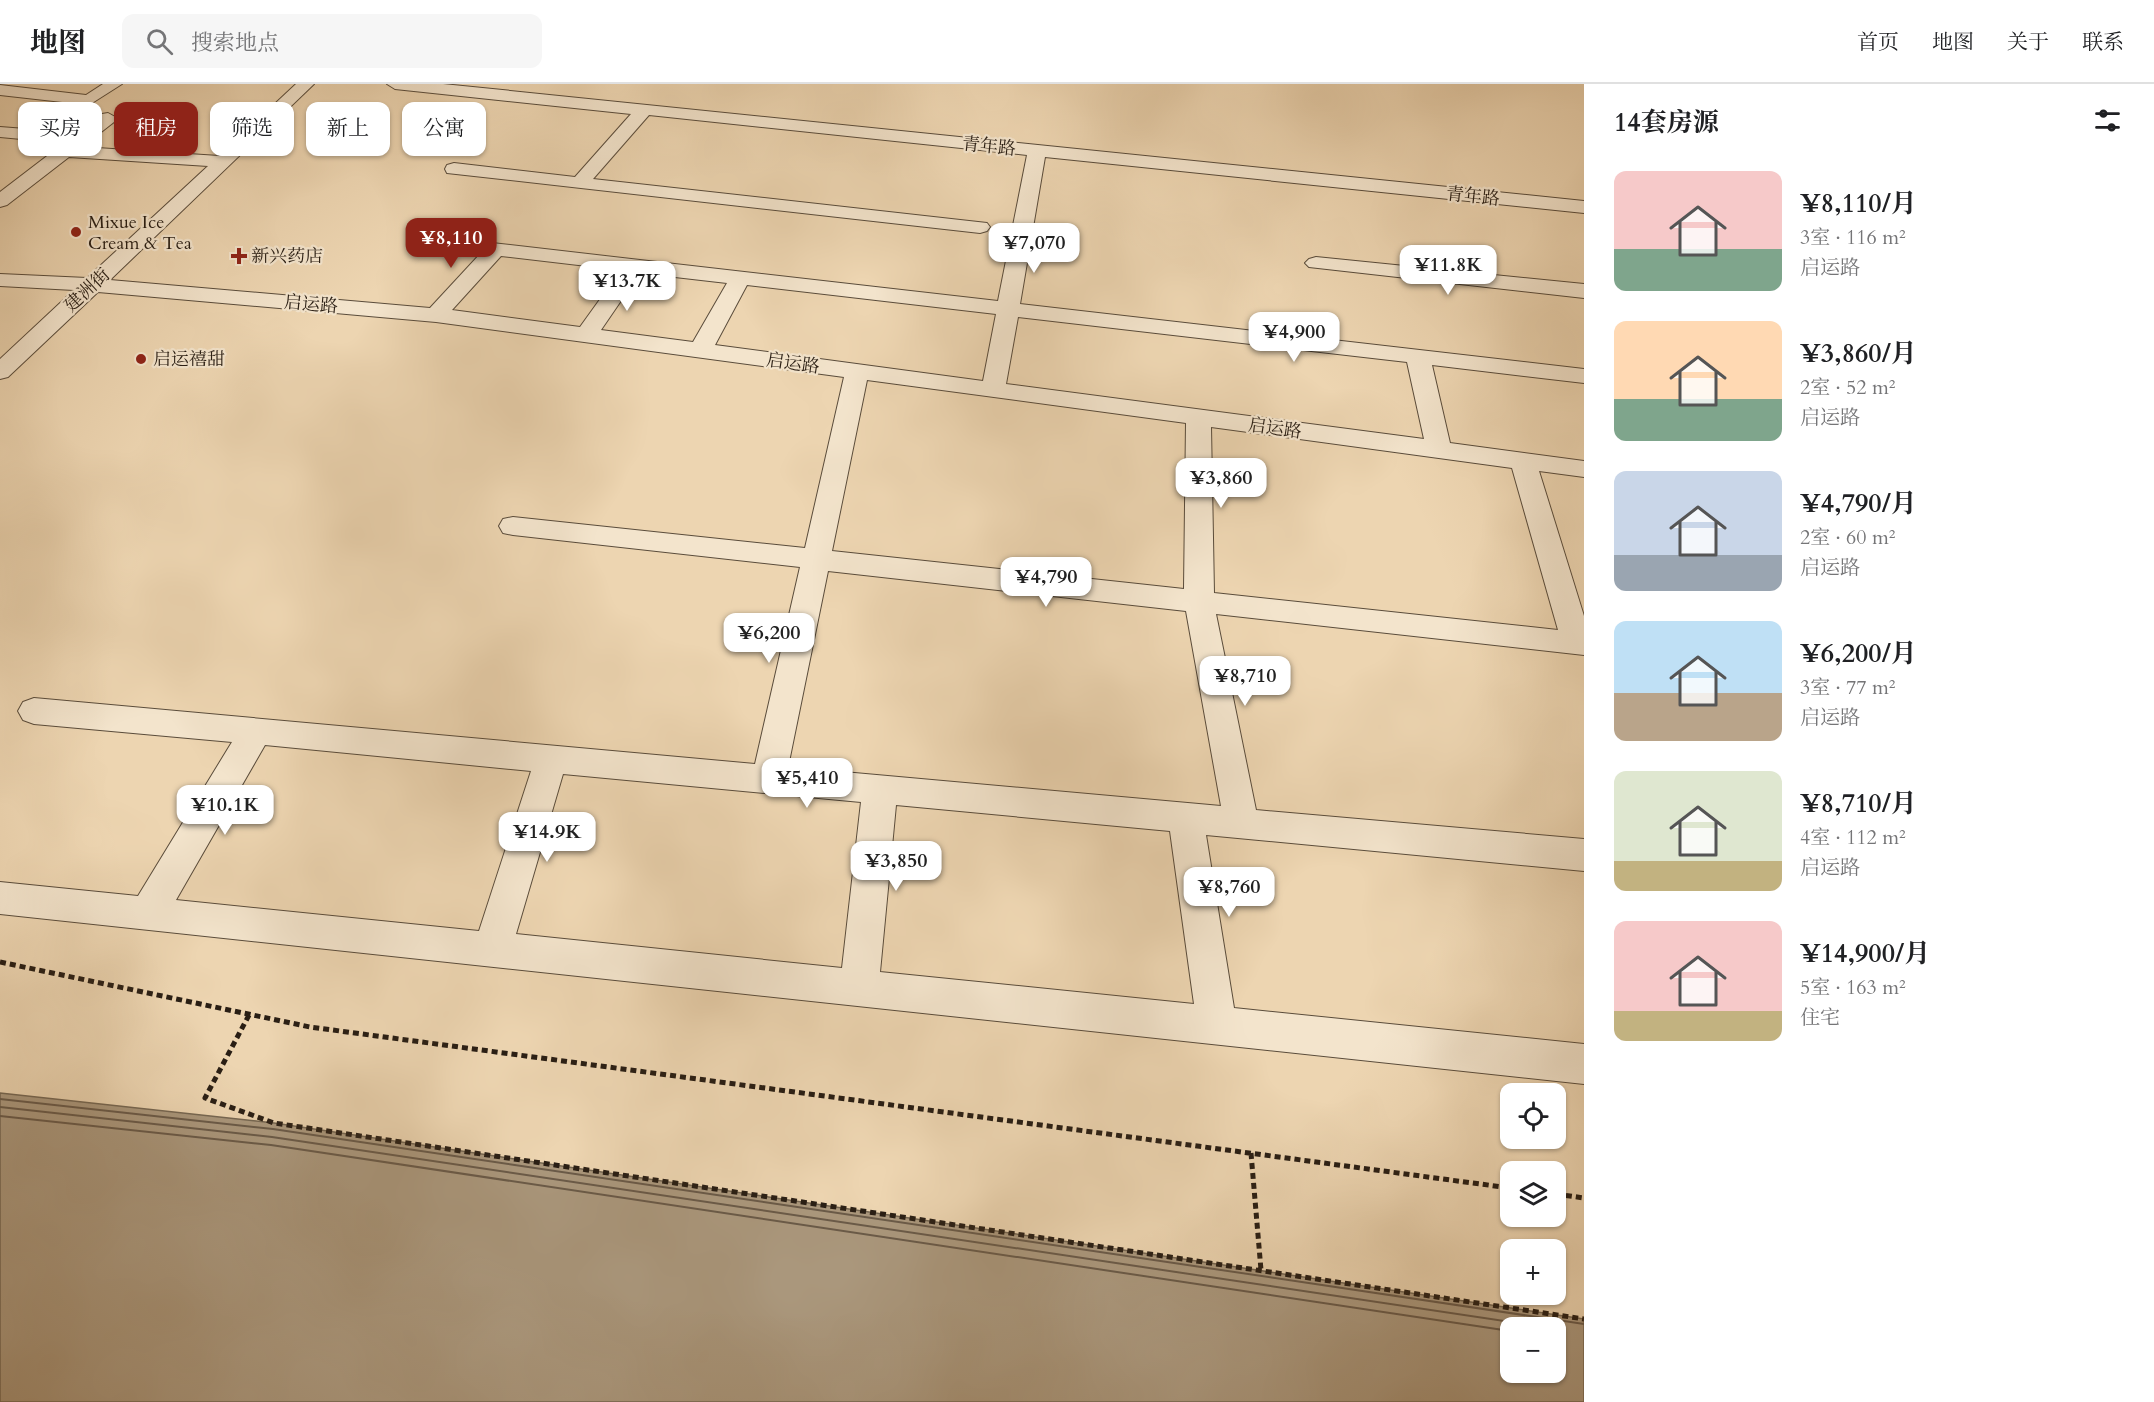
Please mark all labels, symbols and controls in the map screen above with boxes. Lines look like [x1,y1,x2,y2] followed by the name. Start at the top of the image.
[122,14,542,68] search box
[30,24,86,62] text: 地图
[143,25,176,58] icon: search
[191,28,279,58] text: 搜索地点
[1857,28,1899,57] text: 首页
[1932,28,1974,57] text: 地图
[2007,28,2049,57] text: 关于
[2082,28,2124,57] text: 联系
[18,102,102,156] chip: 买房
[114,102,198,156] chip: 租房
[210,102,294,156] chip: 筛选
[306,102,390,156] chip: 新上
[402,102,486,156] chip: 公寓
[2091,104,2124,137] icon: filters
[1614,105,1719,140] text: 14套房源
[961,131,1017,162] street label: 青年路
[1445,181,1501,212] street label: 青年路
[1800,186,1917,221] text: ¥8,110/月
[1662,195,1734,267] icon: home
[88,210,192,256] place label: Mixue Ice Cream & Tea
[402,218,500,269] pin: ¥8,110
[985,223,1083,274] pin: ¥7,070
[420,224,482,251] text: ¥8,110
[1800,224,1906,251] text: 3室 · 116 m²
[69,225,83,239] marker: Mixue Ice Cream & Tea
[1003,229,1065,256] text: ¥7,070
[251,244,323,269] place label: 新兴药店
[1399,245,1497,296] pin: ¥11.8K
[232,249,246,263] marker: 新兴药店
[1414,251,1482,278] text: ¥11.8K
[1800,254,1860,281] text: 启运路
[578,261,676,312] pin: ¥13.7K
[59,263,116,318] street label: 建洲街
[593,267,661,294] text: ¥13.7K
[283,290,339,319] street label: 启运路
[1245,312,1343,363] pin: ¥4,900
[1263,318,1325,345] text: ¥4,900
[1800,336,1917,371] text: ¥3,860/月
[1662,345,1734,417] icon: home
[153,347,225,372] place label: 启运禧甜
[764,347,821,380] street label: 启运路
[134,352,148,366] marker: 启运禧甜
[1800,374,1896,401] text: 2室 · 52 m²
[1800,404,1860,431] text: 启运路
[1246,412,1303,445] street label: 启运路
[1172,458,1270,509] pin: ¥3,860
[1190,464,1252,491] text: ¥3,860
[1800,486,1917,521] text: ¥4,790/月
[1662,495,1734,567] icon: home
[1800,524,1896,551] text: 2室 · 60 m²
[1800,554,1860,581] text: 启运路
[997,557,1095,608] pin: ¥4,790
[1015,563,1077,590] text: ¥4,790
[720,613,818,664] pin: ¥6,200
[738,619,800,646] text: ¥6,200
[1800,636,1917,671] text: ¥6,200/月
[1662,645,1734,717] icon: home
[1196,656,1294,707] pin: ¥8,710
[1214,662,1276,689] text: ¥8,710
[1800,674,1896,701] text: 3室 · 77 m²
[1800,704,1860,731] text: 启运路
[758,758,856,809] pin: ¥5,410
[776,764,838,791] text: ¥5,410
[176,785,274,836] pin: ¥10.1K
[1800,786,1917,821] text: ¥8,710/月
[191,791,259,818] text: ¥10.1K
[1662,795,1734,867] icon: home
[498,812,596,863] pin: ¥14.9K
[513,818,581,845] text: ¥14.9K
[1800,824,1906,851] text: 4室 · 112 m²
[847,841,945,892] pin: ¥3,850
[865,847,927,874] text: ¥3,850
[1800,854,1860,881] text: 启运路
[1180,867,1278,918] pin: ¥8,760
[1198,873,1260,900] text: ¥8,760
[1800,936,1930,971] text: ¥14,900/月
[1662,945,1734,1017] icon: home
[1800,974,1906,1001] text: 5室 · 163 m²
[1800,1004,1840,1031] text: 住宅
[1500,1083,1566,1383] map controls
[1500,1083,1566,1149] button: locate
[1500,1161,1566,1227] button: layers
[1500,1239,1566,1305] button: +
[1500,1317,1566,1383] button: −

